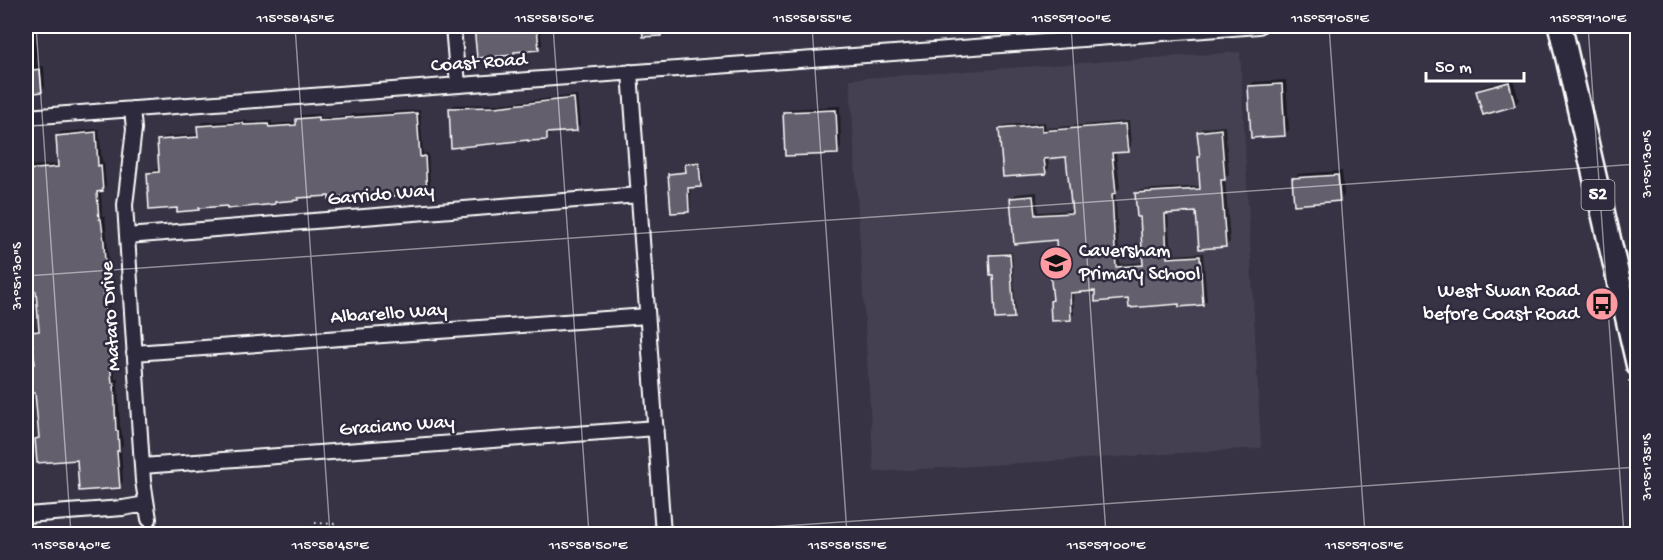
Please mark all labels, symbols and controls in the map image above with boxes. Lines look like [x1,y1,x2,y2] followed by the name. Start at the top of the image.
[255,10,334,28] text: 115°58'45"E
[514,10,594,28] text: 115°58'50"E
[772,10,852,28] text: 115°58'55"E
[1031,10,1111,28] text: 115°59'00"E
[1290,10,1370,28] text: 115°59'05"E
[1549,10,1627,28] text: 115°59'10"E
[1426,45,1524,83] scale bar
[430,49,530,79] street label: Coast Road
[1435,58,1472,79] text: 50 m
[1639,130,1657,199] text: 31°51'30"S
[327,180,435,212] street label: Garrido Way
[1582,180,1614,210] road number: 52
[1078,241,1200,287] place label: Caversham Primary School
[9,242,27,311] text: 31°51'30"S
[1038,245,1074,281] school or university icon: Caversham Primary School
[97,260,127,372] street label: Mataro Drive
[1423,281,1581,327] place label: West Swan Road before Coast Road
[1584,286,1620,322] bus stop icon: West Swan Road before Coast Road
[330,299,448,331] street label: Albarello Way
[339,411,456,443] street label: Graciano Way
[1639,433,1657,502] text: 31°51'35"S
[31,537,111,555] text: 115°58'40"E
[290,537,369,555] text: 115°58'45"E
[548,537,628,555] text: 115°58'50"E
[807,537,887,555] text: 115°58'55"E
[1066,537,1146,555] text: 115°59'00"E
[1324,537,1404,555] text: 115°59'05"E

